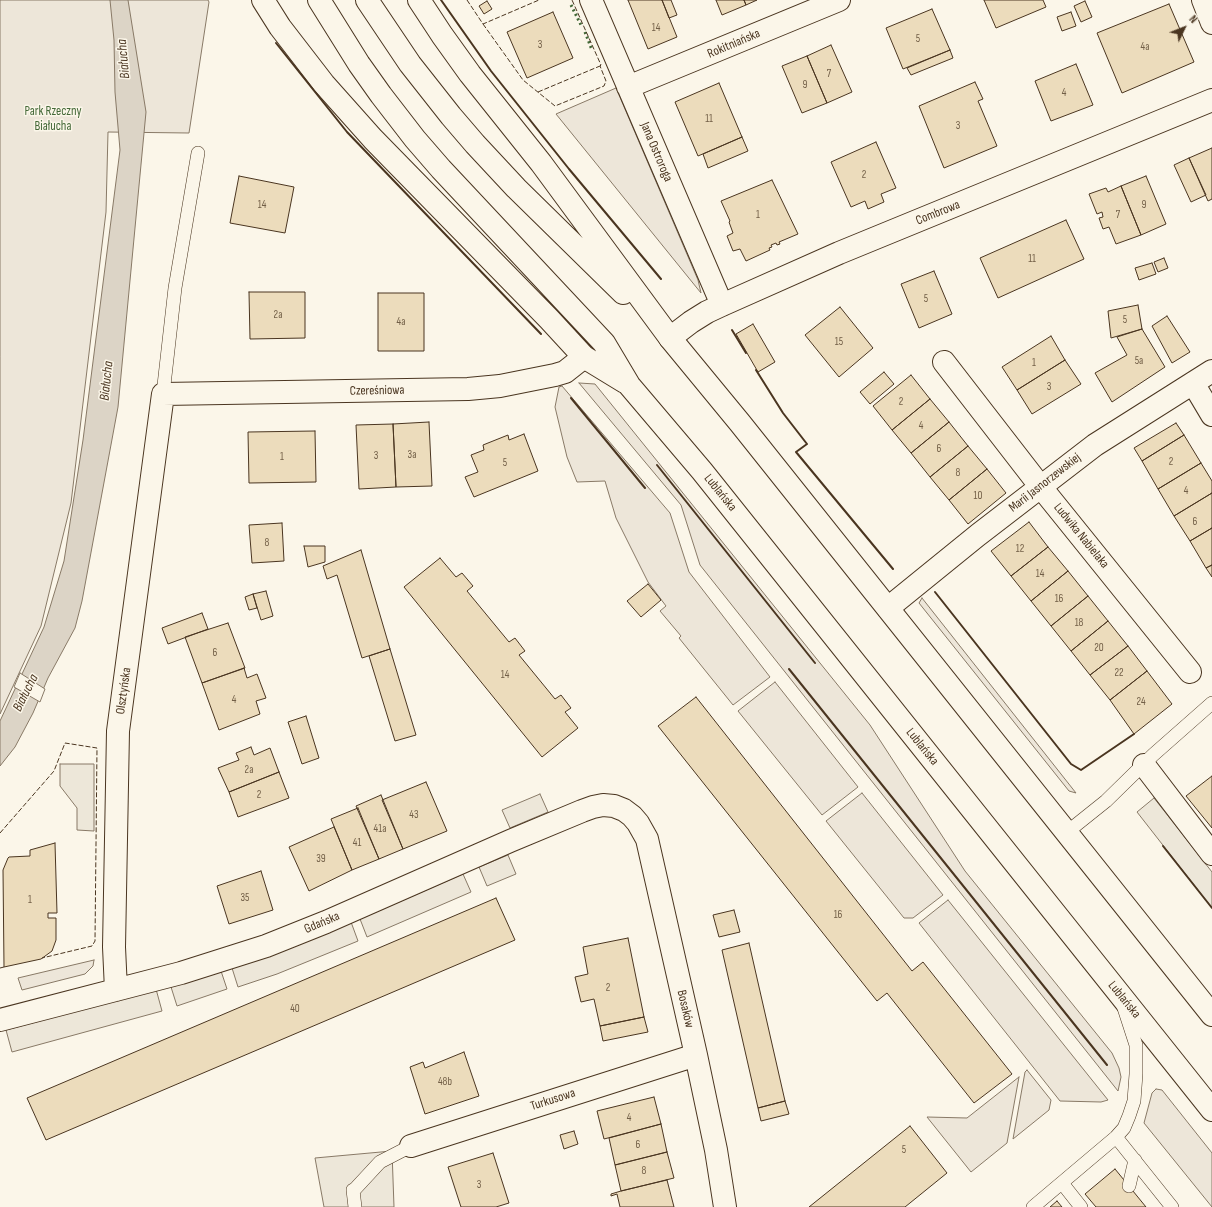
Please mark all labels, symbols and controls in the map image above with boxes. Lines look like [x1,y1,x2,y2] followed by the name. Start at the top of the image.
[1164,8,1204,48] north arrow
[1186,13,1200,26] text: N
[652,21,660,35] house number: 14
[705,26,763,62] street label: Rokitniańska
[916,32,920,46] house number: 5
[538,38,542,52] house number: 3
[114,39,134,79] water label: Białucha
[1141,40,1149,54] house number: 4a
[827,67,831,81] house number: 7
[803,78,807,92] house number: 9
[1062,86,1066,100] house number: 4
[24,104,82,135] park label: Park Rzeczny Białucha
[705,112,713,126] house number: 11
[956,119,960,133] house number: 3
[636,120,676,184] street label: Jana Ostroroga
[862,168,866,182] house number: 2
[914,197,962,229] street label: Combrowa
[258,198,266,212] house number: 14
[1142,198,1146,212] house number: 9
[756,208,760,222] house number: 1
[1116,208,1120,222] house number: 7
[1028,252,1036,266] house number: 11
[924,292,928,306] house number: 5
[274,308,282,322] house number: 2a
[1123,313,1127,327] house number: 5
[397,315,405,329] house number: 4a
[835,335,843,349] house number: 15
[1135,354,1143,368] house number: 5a
[1032,356,1036,370] house number: 1
[97,360,117,402] water label: Białucha
[1047,380,1051,394] house number: 3
[349,383,405,399] street label: Czereśniowa
[899,395,903,409] house number: 2
[919,419,923,433] house number: 4
[937,442,941,456] house number: 6
[408,448,416,462] house number: 3a
[374,449,378,463] house number: 3
[280,450,284,464] house number: 1
[1006,450,1084,516] street label: Marii Jasnorzewskiej
[1169,455,1173,469] house number: 2
[503,456,507,470] house number: 5
[956,466,960,480] house number: 8
[700,471,740,515] street label: Lublańska
[1184,484,1188,498] house number: 4
[974,489,982,503] house number: 10
[1050,500,1112,572] street label: Ludwika Nabielaka
[1193,515,1197,529] house number: 6
[265,536,269,550] house number: 8
[1016,542,1024,556] house number: 12
[1036,567,1044,581] house number: 14
[1055,592,1063,606] house number: 16
[1075,616,1083,630] house number: 18
[1094,641,1104,655] house number: 20
[213,646,217,660] house number: 6
[1114,666,1124,680] house number: 22
[113,667,135,715] street label: Olsztyńska
[501,668,509,682] house number: 14
[10,672,42,714] water label: Białucha
[232,693,236,707] house number: 4
[1136,695,1146,709] house number: 24
[902,725,942,769] street label: Lublańska
[245,763,253,777] house number: 2a
[257,788,261,802] house number: 2
[409,808,419,822] house number: 43
[374,822,386,836] house number: 41a
[353,836,361,850] house number: 41
[316,852,326,866] house number: 39
[240,891,250,905] house number: 35
[28,893,32,907] house number: 1
[834,908,842,922] house number: 16
[302,909,342,937] street label: Gdańska
[1104,978,1144,1022] street label: Lublańska
[606,981,610,995] house number: 2
[673,989,697,1029] street label: Bosaków
[290,1002,300,1016] house number: 40
[438,1075,452,1089] house number: 48b
[529,1085,577,1115] street label: Turkusowa
[627,1111,631,1125] house number: 4
[636,1138,640,1152] house number: 6
[902,1143,906,1157] house number: 5
[642,1164,646,1178] house number: 8
[477,1178,481,1192] house number: 3

